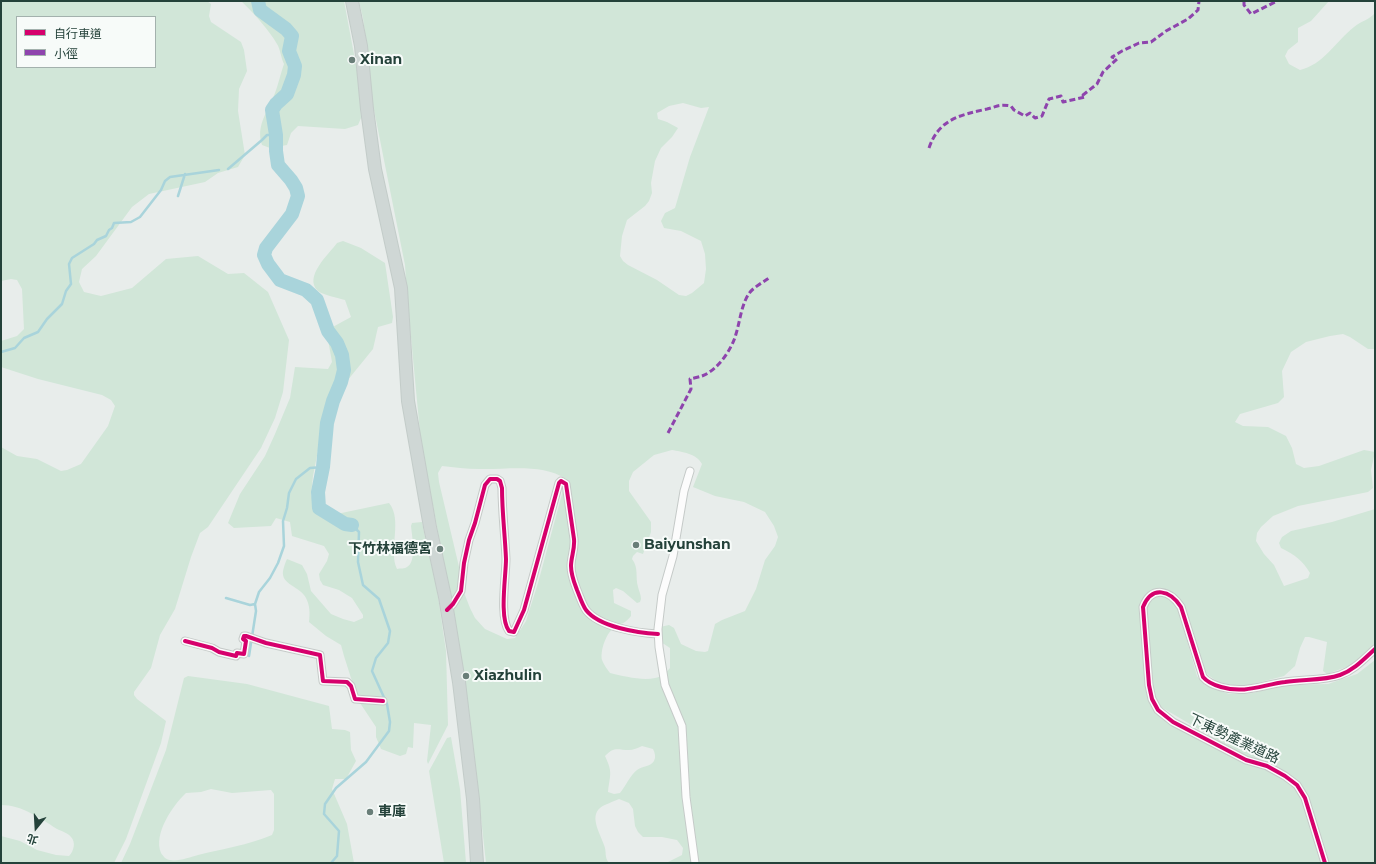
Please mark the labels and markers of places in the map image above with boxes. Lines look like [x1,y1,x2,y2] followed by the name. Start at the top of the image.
[360,52,402,68] place label: Xinan
[347,55,357,65] marker: Xinan
[644,537,731,553] place label: Baiyunshan
[631,540,641,550] marker: Baiyunshan
[348,541,432,557] place label: 下竹林福德宮
[435,544,445,554] marker: 下竹林福德宮
[474,668,542,684] place label: Xiazhulin
[461,671,471,681] marker: Xiazhulin
[378,804,406,820] place label: 車庫
[365,807,375,817] marker: 車庫

